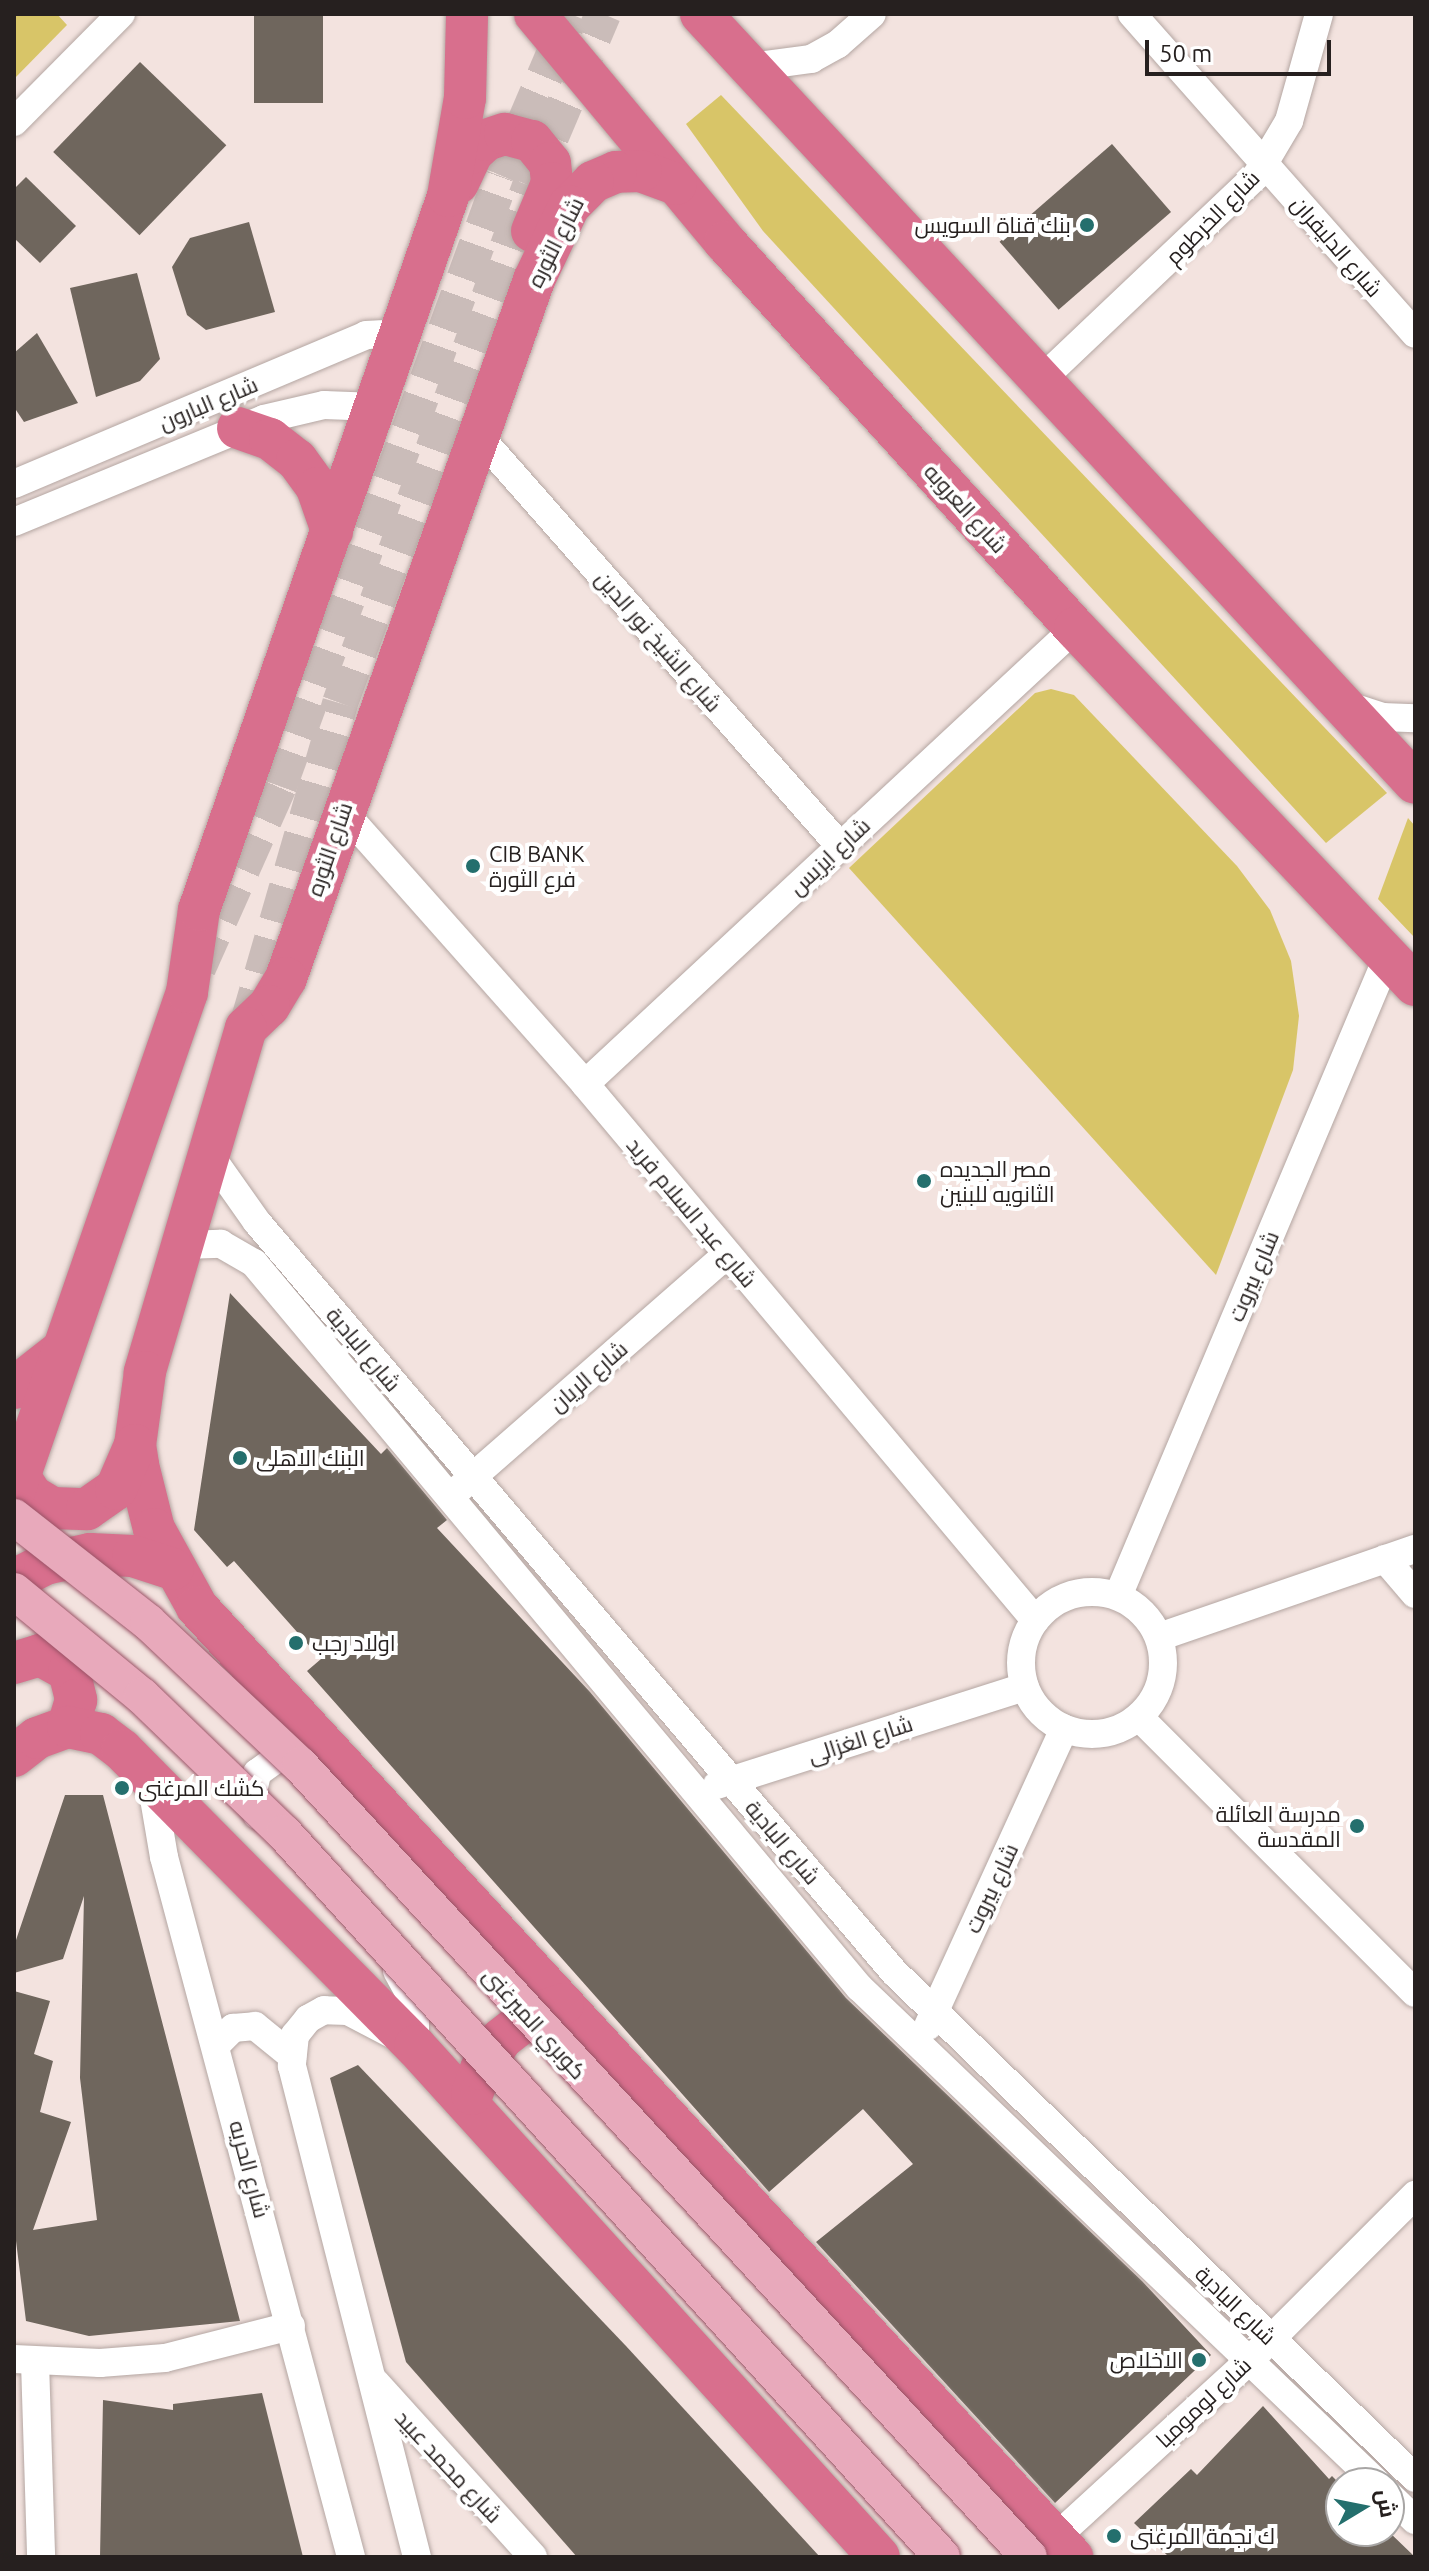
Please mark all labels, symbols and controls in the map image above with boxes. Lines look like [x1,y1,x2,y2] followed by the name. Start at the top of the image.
[1149,24,1335,74] scale bar
[1159,40,1212,67] text: 50 m
[1159,164,1265,270] street label: شارع الخرطوم
[1286,190,1388,302] street label: شارع الدليفران
[521,193,589,291] street label: شارع الثوره
[915,212,1071,238] place label: بنك قناة السويس
[1078,216,1096,234] marker: بنك قناة السويس
[155,370,261,436] street label: شارع البارون
[919,458,1013,558] street label: شارع العروبه
[591,565,727,717] street label: شارع الشيخ نور الدين
[301,799,357,899] street label: شارع الثوره
[783,812,875,900] street label: شارع ايزيس
[489,840,584,892] place label: CIB BANK فرع الثورة
[464,857,482,875] marker: CIB BANK فرع الثورة
[622,1132,762,1292] street label: شارع عبد السلام فريد
[940,1155,1055,1206] place label: مصر الجديده الثانويه للبنين
[915,1172,933,1190] marker: مصر الجديده الثانويه للبنين
[1222,1227,1284,1325] street label: شارع بيروت
[321,1302,407,1396] street label: شارع البادية
[543,1335,633,1417] street label: شارع الريان
[256,1445,365,1471] place label: البنك الاهلى
[231,1449,249,1467] marker: البنك الاهلى
[312,1630,396,1656] place label: اولاد رجب
[287,1634,305,1652] marker: اولاد رجب
[804,1710,916,1768] street label: شارع الغزالى
[138,1775,265,1801] place label: كشك المرغنى
[113,1779,131,1797] marker: كشك المرغنى
[740,1795,826,1889] street label: شارع البادية
[1216,1800,1341,1852] place label: مدرسة العائلة المقدسة
[1348,1817,1366,1835] marker: مدرسة العائلة المقدسة
[959,1839,1023,1937] street label: شارع بيروت
[478,1962,592,2084] street label: كوبري الميرغنى
[224,2117,276,2221] street label: شارع الحريه
[1190,2260,1282,2350] street label: شارع البادية
[1110,2347,1183,2373] place label: الاخلاص
[1150,2351,1256,2453] street label: شارع لومومبا
[1190,2351,1208,2369] marker: الاخلاص
[390,2404,508,2528] street label: شارع محمد عبيد
[1325,2467,1405,2547] north arrow
[1372,2487,1402,2519] text: ش
[1130,2523,1275,2549] place label: ك نجمة المرغنى
[1105,2527,1123,2545] marker: ك نجمة المرغنى

